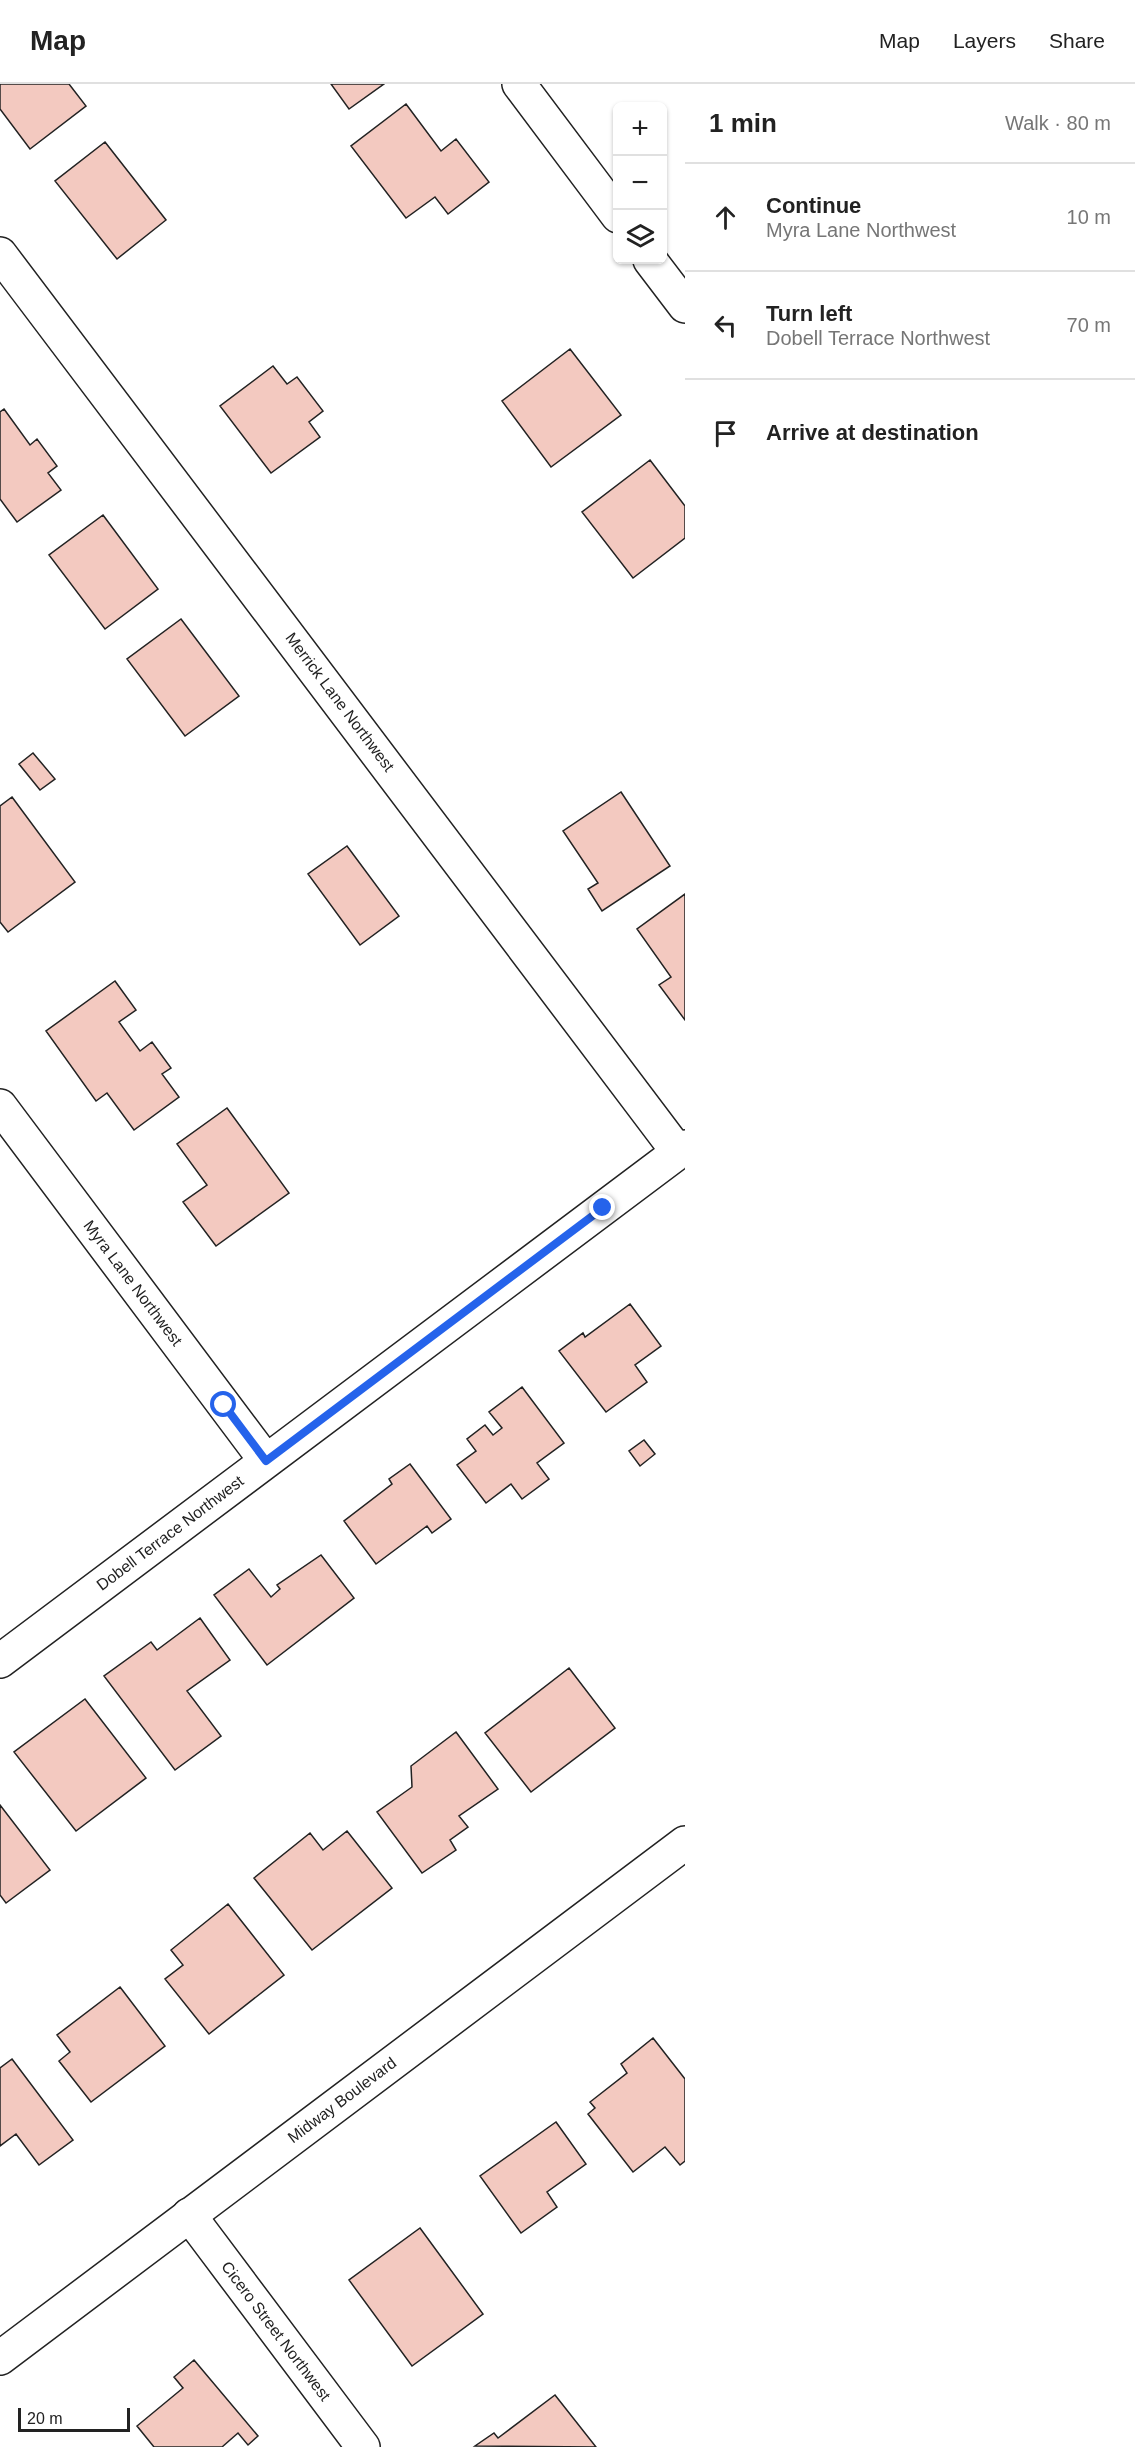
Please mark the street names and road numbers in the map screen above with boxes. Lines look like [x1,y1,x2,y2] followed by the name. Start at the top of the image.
[282,629,398,775] street label: Merrick Lane Northwest
[80,1217,186,1349] street label: Myra Lane Northwest
[93,1472,247,1594] street label: Dobell Terrace Northwest
[285,2054,399,2146] street label: Midway Boulevard
[218,2258,334,2404] street label: Cicero Street Northwest

